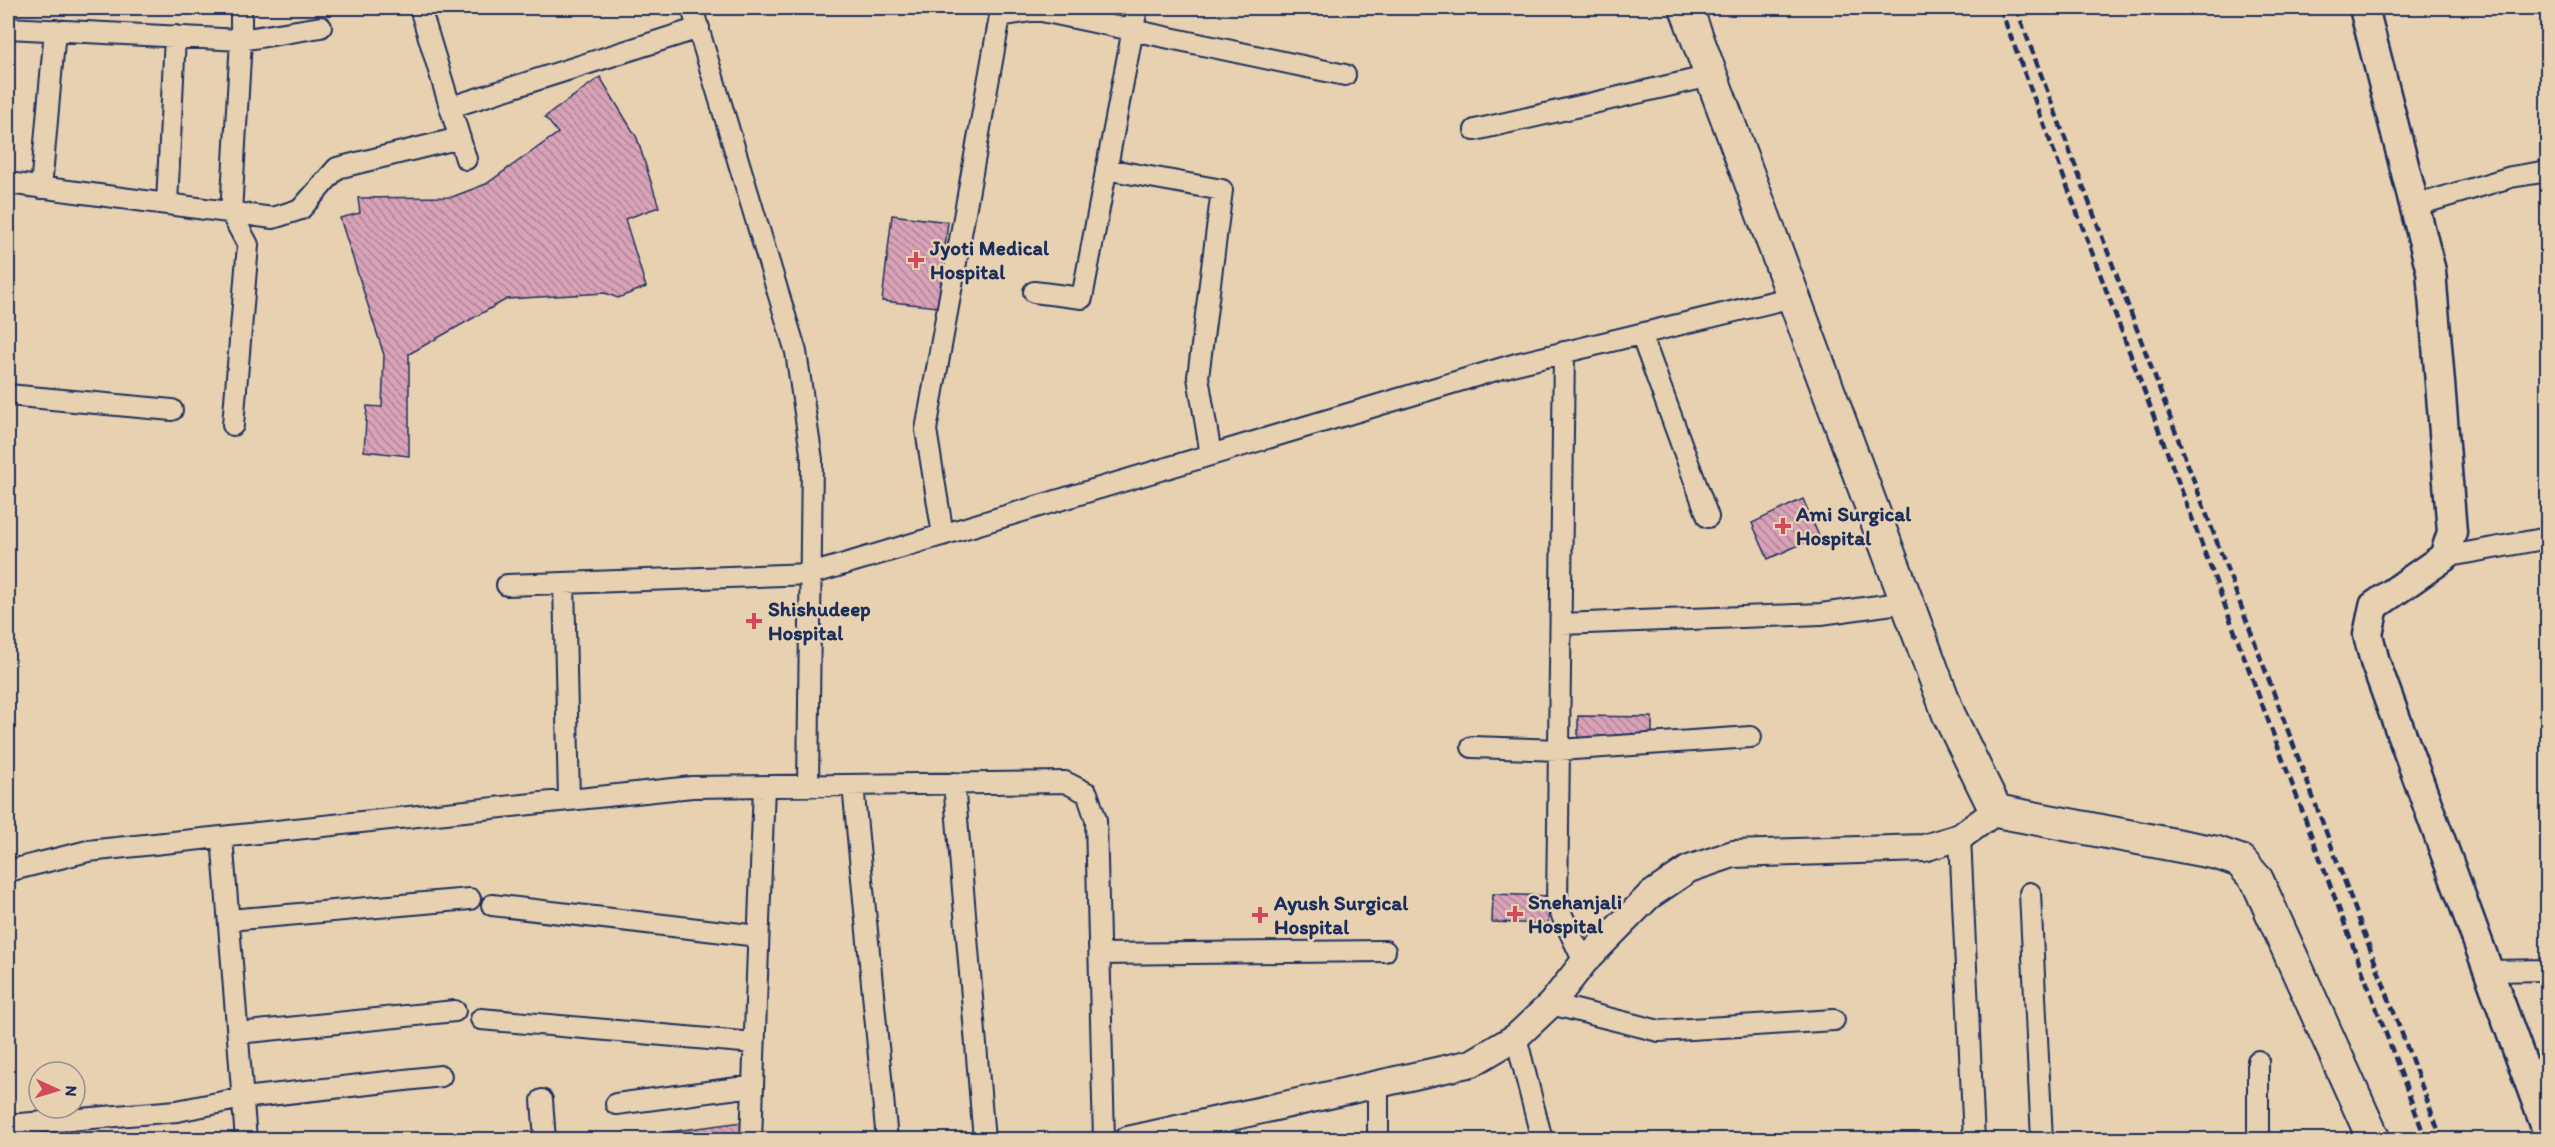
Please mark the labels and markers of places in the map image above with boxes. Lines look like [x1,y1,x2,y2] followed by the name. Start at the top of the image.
[929,235,1050,285] place label: Jyoti Medical Hospital
[907,251,925,269] marker: Jyoti Medical Hospital
[1795,501,1912,551] place label: Ami Surgical Hospital
[1774,517,1792,535] marker: Ami Surgical Hospital
[768,596,871,646] place label: Shishudeep Hospital
[745,612,763,630] marker: Shishudeep Hospital
[1528,889,1622,939] place label: Snehanjali Hospital
[1273,890,1409,940] place label: Ayush Surgical Hospital
[1506,905,1524,923] marker: Snehanjali Hospital
[1251,906,1269,924] marker: Ayush Surgical Hospital

